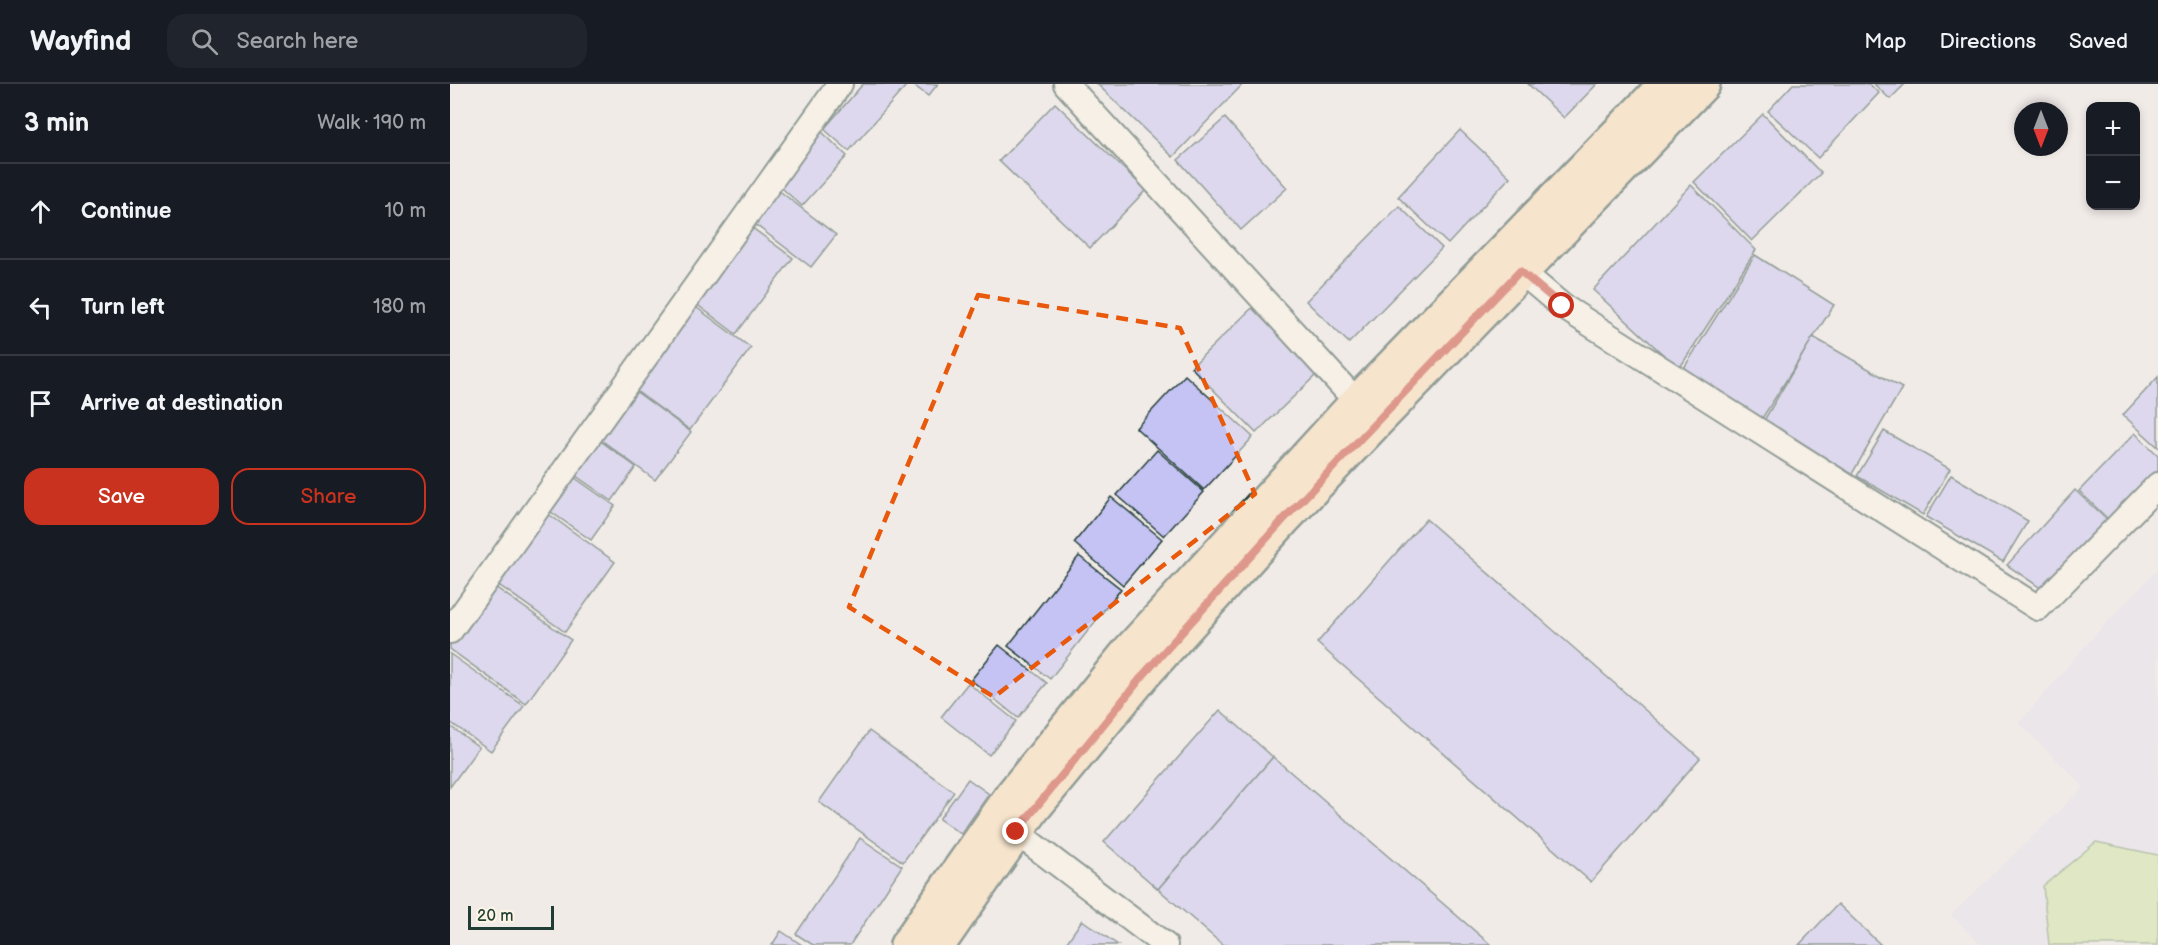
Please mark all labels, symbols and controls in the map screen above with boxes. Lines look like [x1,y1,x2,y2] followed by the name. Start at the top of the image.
[167,14,587,68] search box
[30,25,131,58] text: Wayfind
[188,25,221,58] icon: search
[236,28,358,55] text: Search here
[1864,29,1907,54] text: Map
[1940,29,2036,54] text: Directions
[2069,29,2128,54] text: Saved
[2014,102,2068,156] north arrow
[2086,102,2140,210] map controls
[2086,102,2140,156] button: +
[24,108,89,139] text: 3 min
[317,111,426,135] text: Walk · 190 m
[2086,156,2140,210] button: −
[24,195,57,228] icon: ahead
[81,198,171,225] text: Continue
[385,199,426,223] text: 10 m
[24,291,57,324] icon: left
[1548,292,1574,318] route start
[81,294,165,321] text: Turn left
[373,295,426,319] text: 180 m
[24,387,57,420] icon: arrive
[81,390,283,417] text: Arrive at destination
[24,468,219,525] button: Save
[231,468,426,525] button: Share
[1002,818,1028,844] route end
[468,903,554,930] scale bar
[477,907,513,926] text: 20 m

